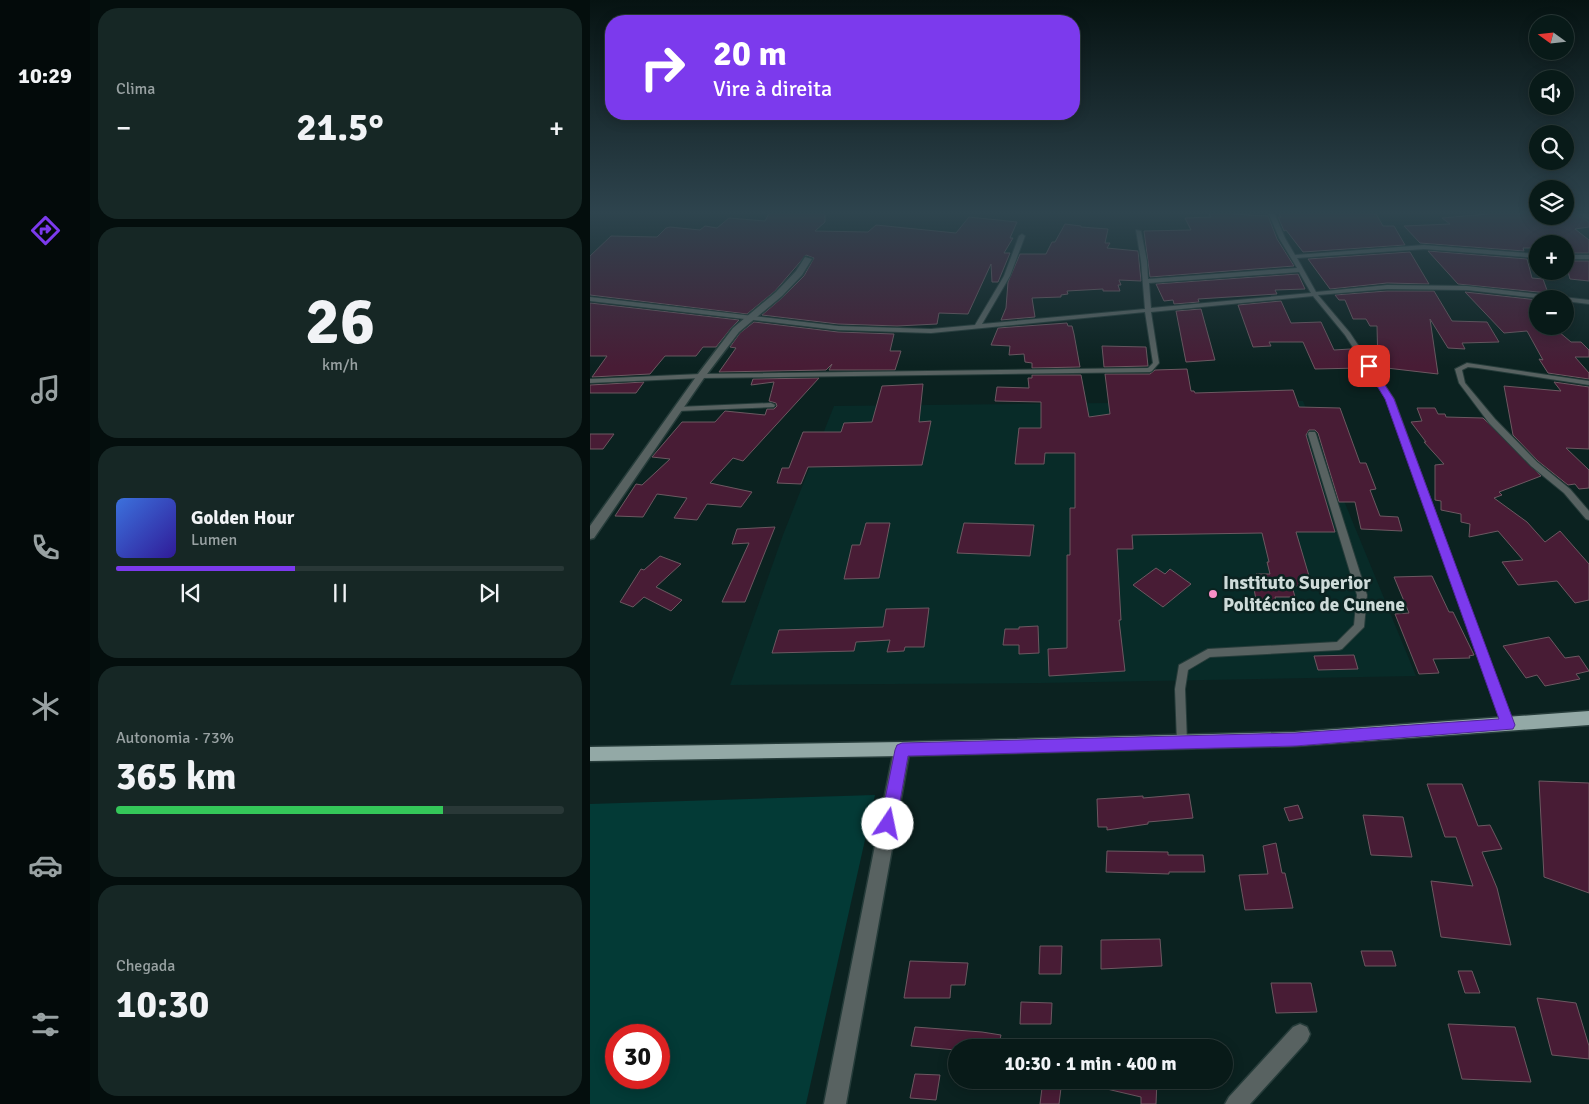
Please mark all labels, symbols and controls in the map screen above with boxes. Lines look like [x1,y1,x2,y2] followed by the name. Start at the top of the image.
[1529,15,1574,60] north arrow
[1529,15,1574,335] map controls
[713,32,787,75] text: 20 m
[630,35,695,100] icon: right
[18,62,72,89] text: 10:29
[1529,70,1574,115] button: sound
[713,75,832,102] text: Vire à direita
[116,79,155,99] text: Clima
[296,104,384,151] text: 21.5°
[116,111,131,145] text: −
[549,111,564,145] text: +
[1529,125,1574,170] button: search
[1529,180,1574,225] button: layers
[28,213,63,248] icon: directions
[1529,235,1574,280] button: +
[305,282,375,362] text: 26
[1529,290,1574,335] button: −
[1348,345,1390,387] pin
[1355,352,1383,380] icon: arrive
[322,355,358,375] text: km/h
[28,372,63,407] icon: music
[191,506,294,530] text: Golden Hour
[28,530,63,565] icon: phone
[191,530,237,550] text: Lumen
[1223,571,1405,617] place label: Instituto Superior Politécnico de Cunene
[177,579,205,607] icon: previous
[326,579,354,607] icon: pause
[475,579,503,607] icon: next
[1207,588,1219,600] marker: Instituto Superior Politécnico de Cunene
[28,689,63,724] icon: climate
[116,728,234,748] text: Autonomia · 73%
[116,753,237,800] text: 365 km
[861,797,913,849] position arrow
[28,848,63,883] icon: car
[116,956,175,976] text: Chegada
[116,981,209,1028] text: 10:30
[28,1007,63,1042] icon: filters
[605,1024,670,1089] speed limit sign: 30
[1004,1052,1177,1076] text: 10:30 · 1 min · 400 m

